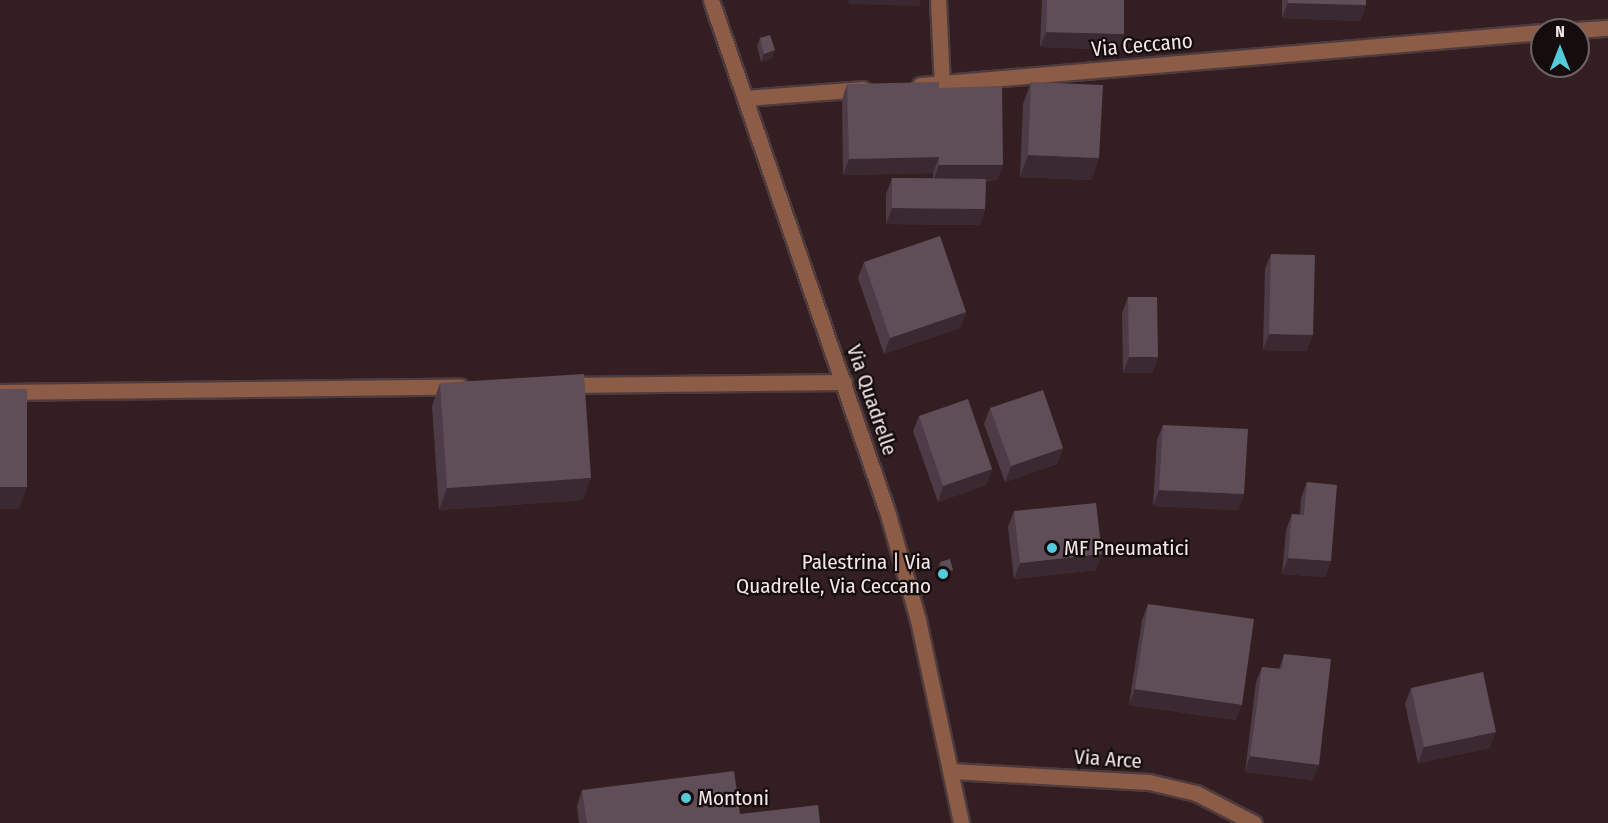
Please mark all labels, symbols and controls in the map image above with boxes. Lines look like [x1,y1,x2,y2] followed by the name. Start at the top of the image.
[1530,18,1590,78] north arrow
[1555,22,1565,41] text: N
[1090,28,1194,62] street label: Via Ceccano
[841,341,903,459] street label: Via Quadrelle
[1064,535,1189,561] place label: MF Pneumatici
[1045,541,1059,555] marker: MF Pneumatici
[736,549,931,599] place label: Palestrina | Via Quadrelle, Via Ceccano
[936,567,950,581] marker: Palestrina | Via Quadrelle, Via Ceccano
[1073,744,1143,774] street label: Via Arce
[698,785,769,811] place label: Montoni
[679,791,693,805] marker: Montoni

